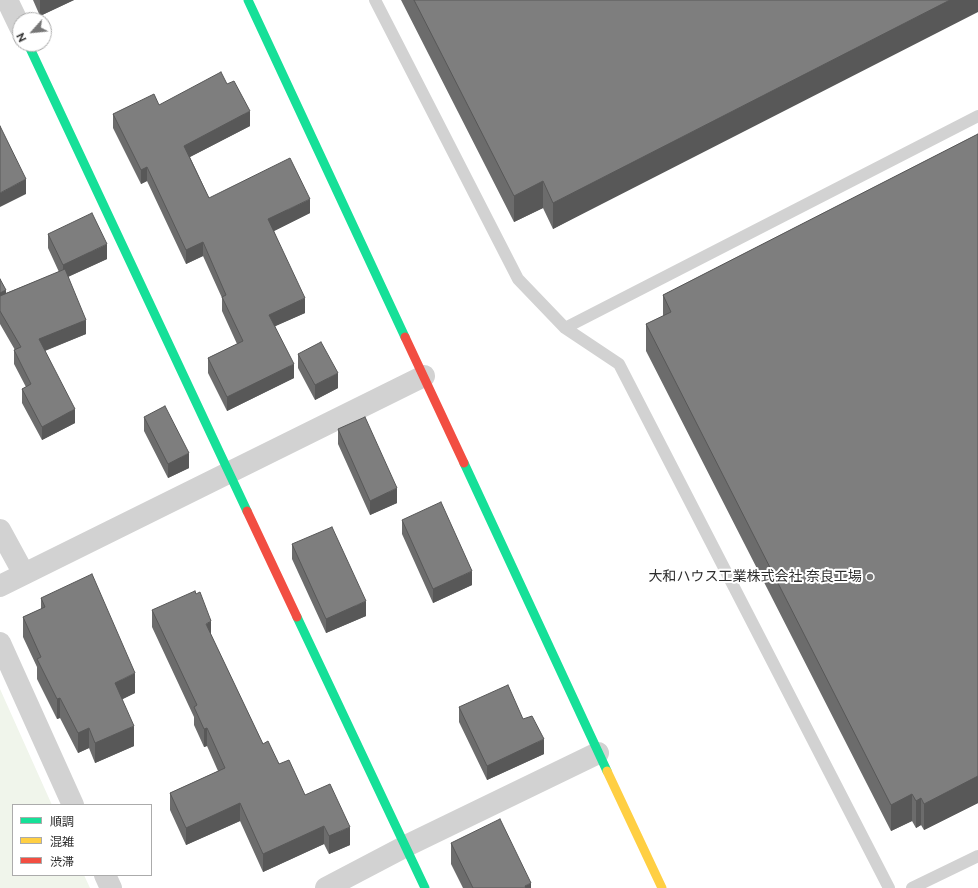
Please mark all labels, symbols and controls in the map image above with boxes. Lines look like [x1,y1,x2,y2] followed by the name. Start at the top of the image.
[12,12,52,52] north arrow
[14,31,29,44] text: N
[648,569,862,585] place label: 大和ハウス工業株式会社 奈良工場
[865,572,875,582] marker: 大和ハウス工業株式会社 奈良工場
[12,804,152,876] legend
[50,815,74,829] text: 順調
[50,835,74,849] text: 混雑
[50,855,74,869] text: 渋滞

